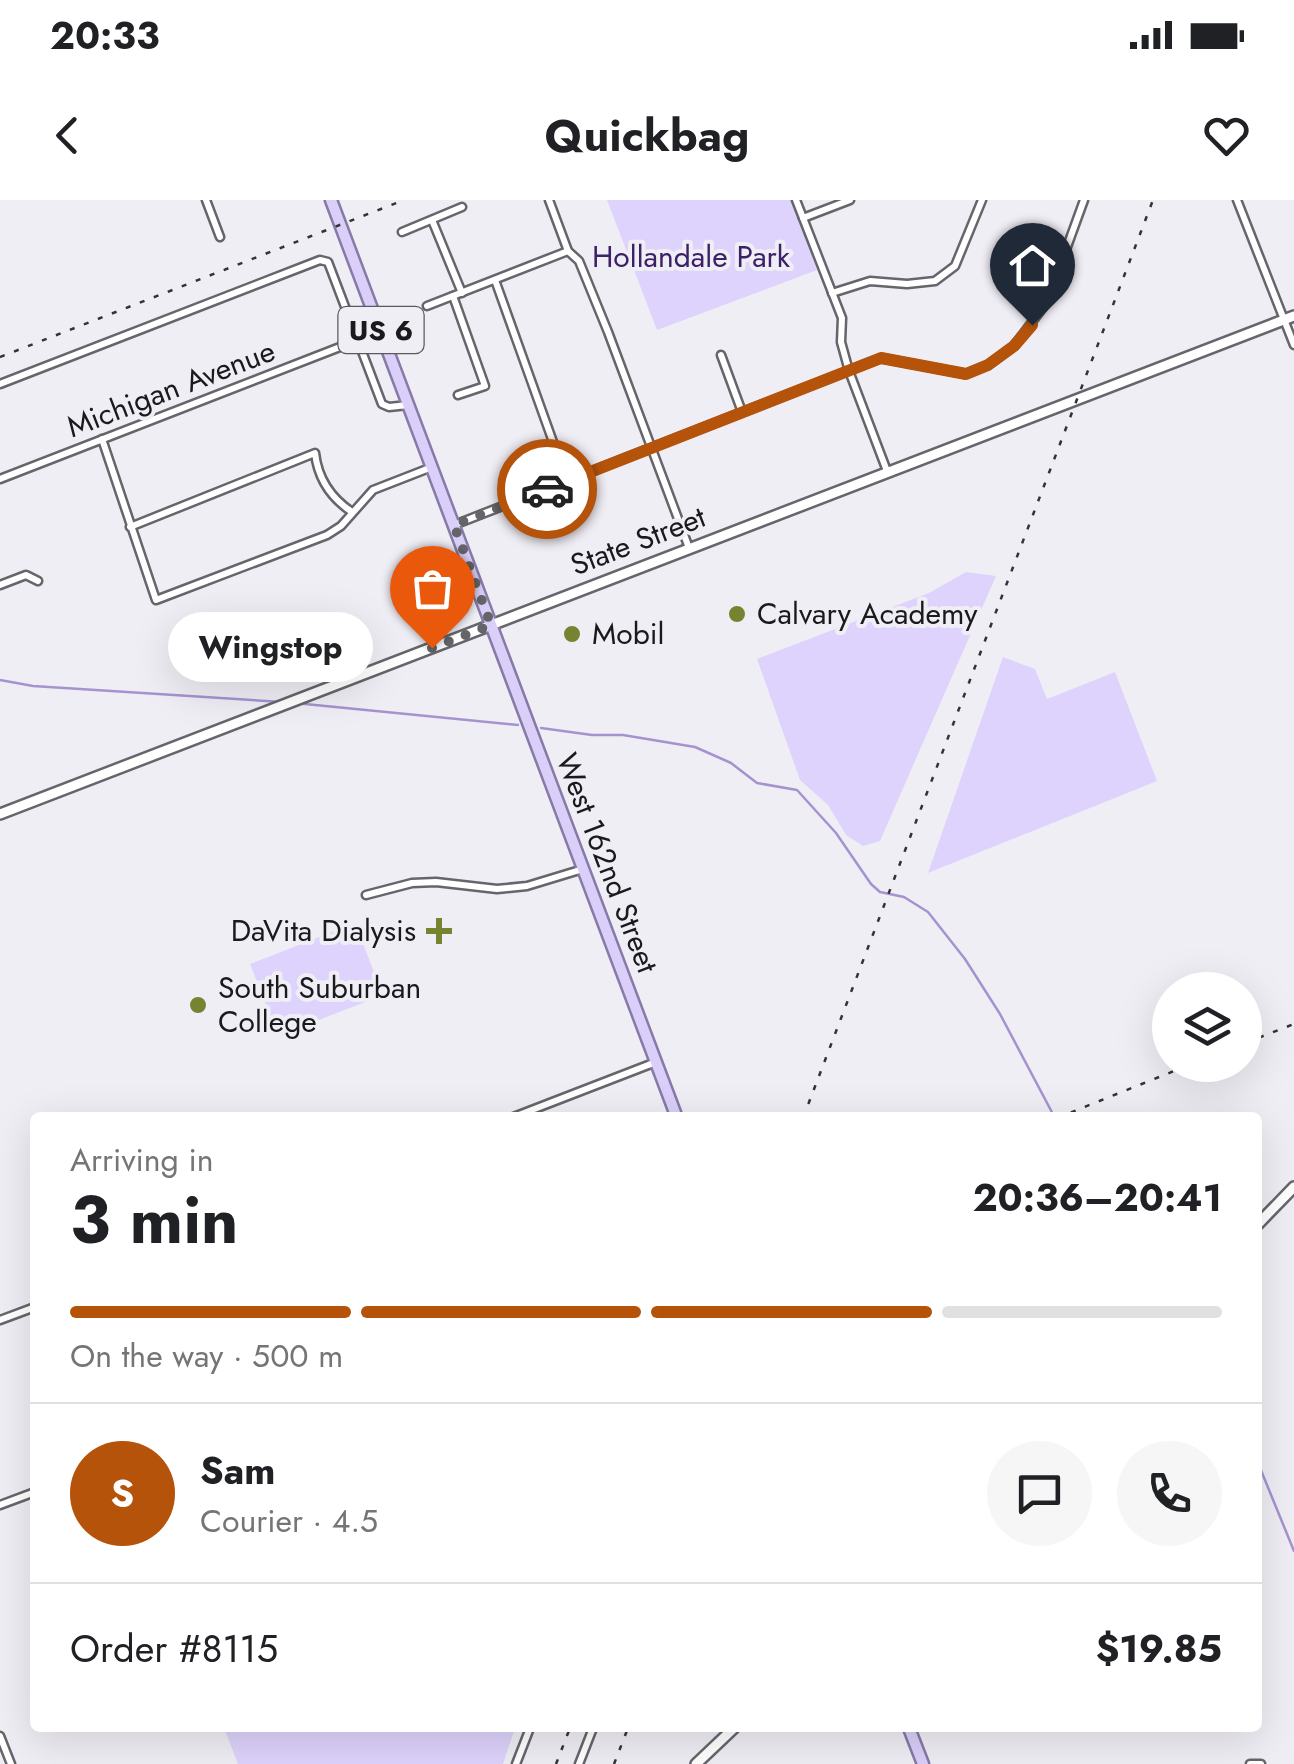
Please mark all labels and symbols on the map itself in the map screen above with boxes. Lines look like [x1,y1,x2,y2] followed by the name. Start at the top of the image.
[990,223,1075,326] pin
[592,235,791,278] park label: Hollandale Park
[338,307,424,353] road number: US 6
[61,329,281,448] street label: Michigan Avenue
[497,439,597,539] courier
[564,495,712,586] street label: State Street
[390,546,475,649] pin
[757,592,978,635] place label: Calvary Academy
[726,603,748,625] marker: Calvary Academy
[592,612,664,655] place label: Mobil
[167,613,372,683] callout: Wingstop
[561,623,583,645] marker: Mobil
[546,747,669,980] street label: West 162nd Street
[231,909,416,952] place label: DaVita Dialysis
[426,918,452,944] marker: DaVita Dialysis
[218,966,421,1043] place label: South Suburban College
[187,994,209,1016] marker: South Suburban College

